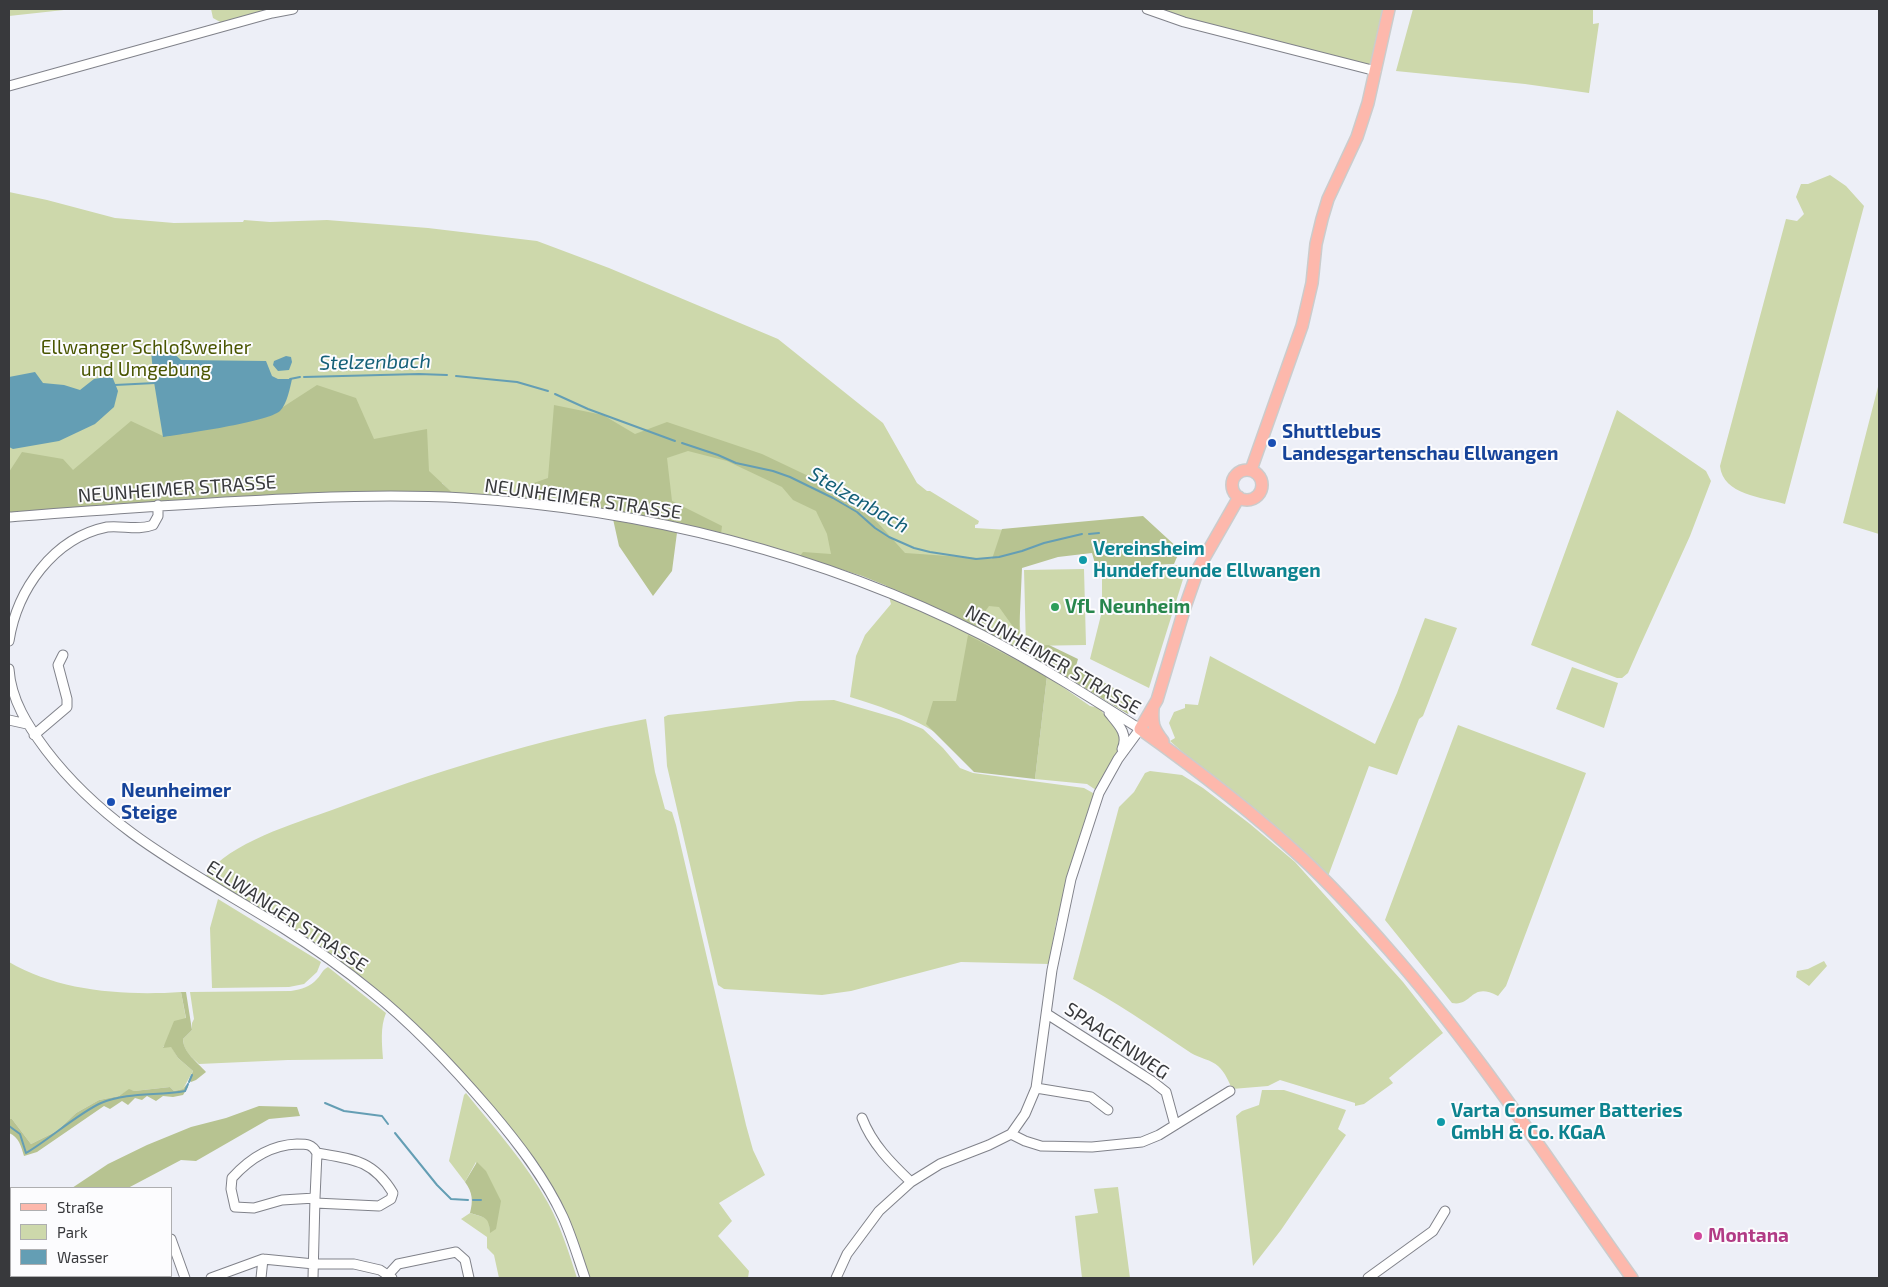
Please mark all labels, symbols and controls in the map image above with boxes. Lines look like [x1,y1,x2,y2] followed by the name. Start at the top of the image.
[41,337,251,381] park label: Ellwanger Schloßweiher und Umgebung
[319,349,431,375] water label: Stelzenbach
[1282,421,1558,465] place label: Shuttlebus Landesgartenschau Ellwangen
[1266,437,1278,449] marker: Shuttlebus Landesgartenschau Ellwangen
[805,462,913,538] water label: Stelzenbach
[77,471,277,507] street label: NEUNHEIMER STRASSE
[483,474,683,524] street label: NEUNHEIMER STRASSE
[1093,538,1321,582] place label: Vereinsheim Hundefreunde Ellwangen
[1077,554,1089,566] marker: Vereinsheim Hundefreunde Ellwangen
[1065,596,1190,618] place label: VfL Neunheim
[961,600,1145,720] street label: NEUNHEIMER STRASSE
[1049,601,1061,613] marker: VfL Neunheim
[121,780,231,824] place label: Neunheimer Steige
[105,796,117,808] marker: Neunheimer Steige
[202,855,372,977] street label: ELLWANGER STRASSE
[1060,998,1174,1084] street label: SPAAGENWEG
[1451,1100,1683,1144] place label: Varta Consumer Batteries GmbH & Co. KGaA
[1435,1116,1447,1128] marker: Varta Consumer Batteries GmbH & Co. KGaA
[10,1187,172,1277] legend
[57,1198,103,1216] text: Straße
[57,1223,88,1241] text: Park
[1708,1225,1789,1247] place label: Montana
[1692,1230,1704,1242] marker: Montana
[57,1248,109,1266] text: Wasser

